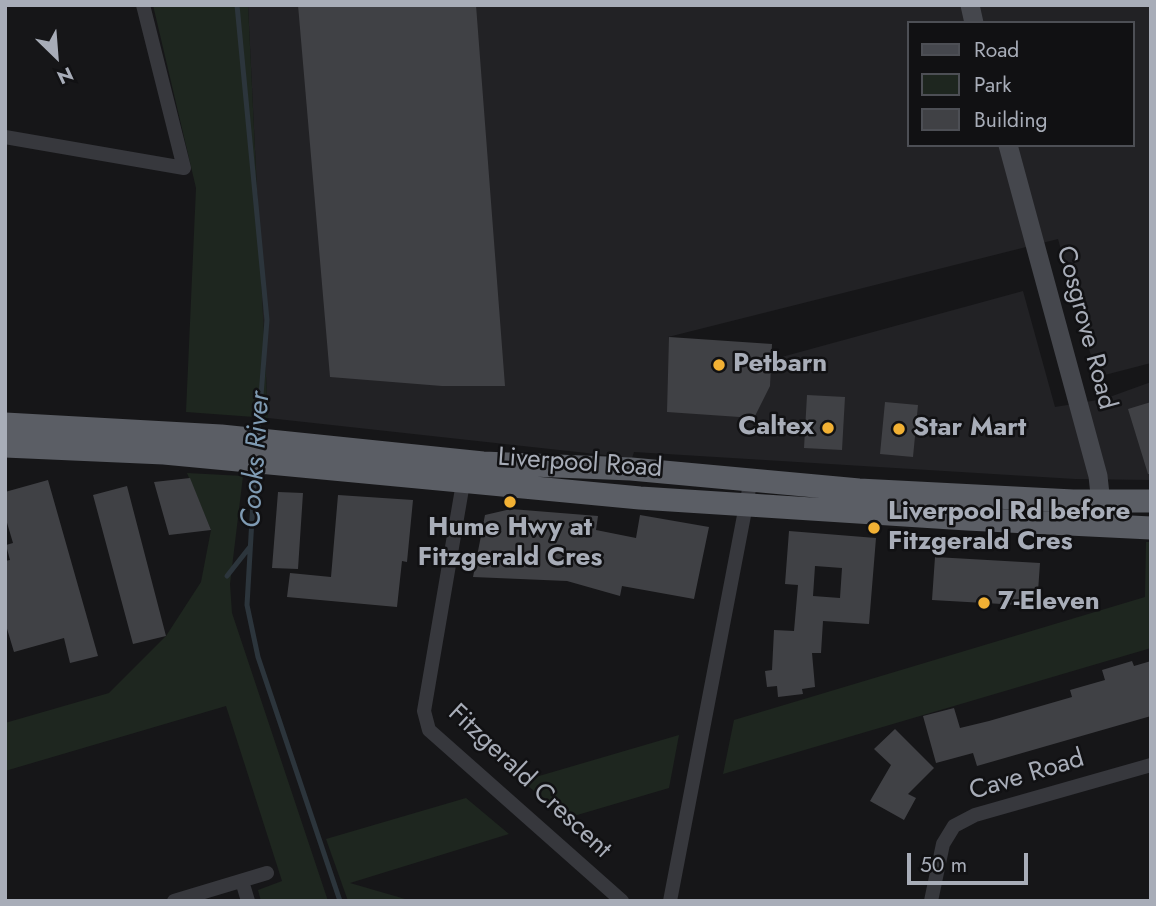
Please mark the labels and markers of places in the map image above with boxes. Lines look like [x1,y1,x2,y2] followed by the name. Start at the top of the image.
[733,349,827,381] place label: Petbarn
[711,357,727,373] marker: Petbarn
[738,412,814,444] place label: Caltex
[913,413,1026,445] place label: Star Mart
[820,420,836,436] marker: Caltex
[891,421,907,437] marker: Star Mart
[502,494,518,510] marker: Hume Hwy at Fitzgerald Cres
[888,497,1130,558] place label: Liverpool Rd before Fitzgerald Cres
[418,513,602,574] place label: Hume Hwy at Fitzgerald Cres
[866,520,882,536] marker: Liverpool Rd before Fitzgerald Cres
[998,587,1100,619] place label: 7-Eleven
[976,595,992,611] marker: 7-Eleven

